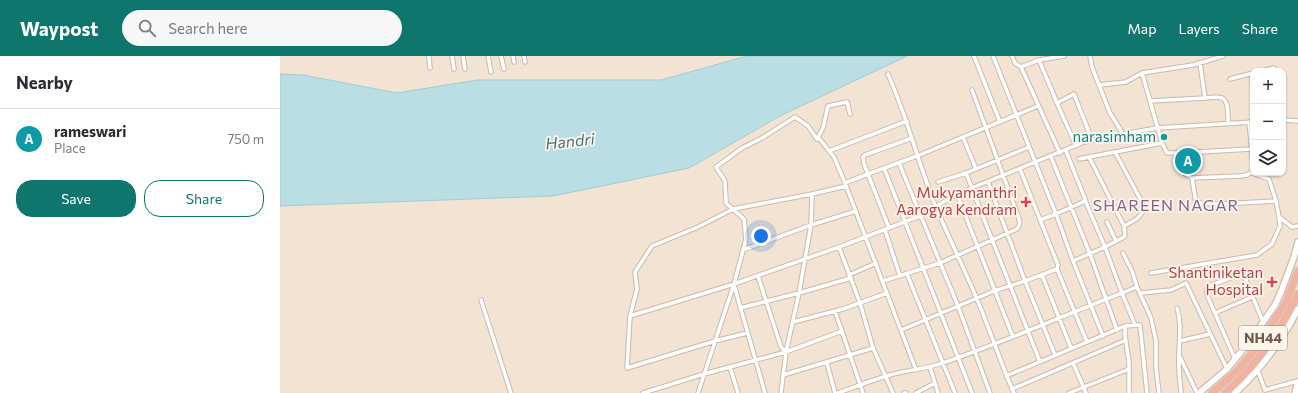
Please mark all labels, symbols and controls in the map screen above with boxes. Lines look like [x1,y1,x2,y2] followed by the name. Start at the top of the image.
[122,10,402,46] search box
[20,17,98,40] text: Waypost
[136,17,158,39] icon: search
[168,19,248,37] text: Search here
[1128,20,1156,37] text: Map
[1178,20,1220,37] text: Layers
[1242,20,1278,37] text: Share
[1250,68,1286,176] map controls
[1250,68,1286,104] button: +
[16,72,73,93] text: Nearby
[1250,104,1286,140] button: −
[54,122,126,140] text: rameswari
[1073,127,1156,145] place label: narasimham
[544,128,596,153] water label: Handri
[24,131,34,147] text: A
[227,131,264,147] text: 750 m
[1159,132,1169,142] marker: narasimham
[54,140,86,156] text: Place
[1250,140,1286,176] button: layers
[1175,146,1201,176] pin: A
[16,180,136,217] button: Save
[144,180,264,217] button: Share
[896,183,1017,218] place label: Mukyamanthri Aarogya Kendram
[1093,195,1239,214] district label: SHAREEN NAGAR
[1020,196,1032,208] marker: Mukyamanthri Aarogya Kendram
[751,226,771,246] your location
[1169,263,1263,298] place label: Shantiniketan Hospital
[1266,276,1278,288] marker: Shantiniketan Hospital
[1239,326,1287,350] road number: NH44

